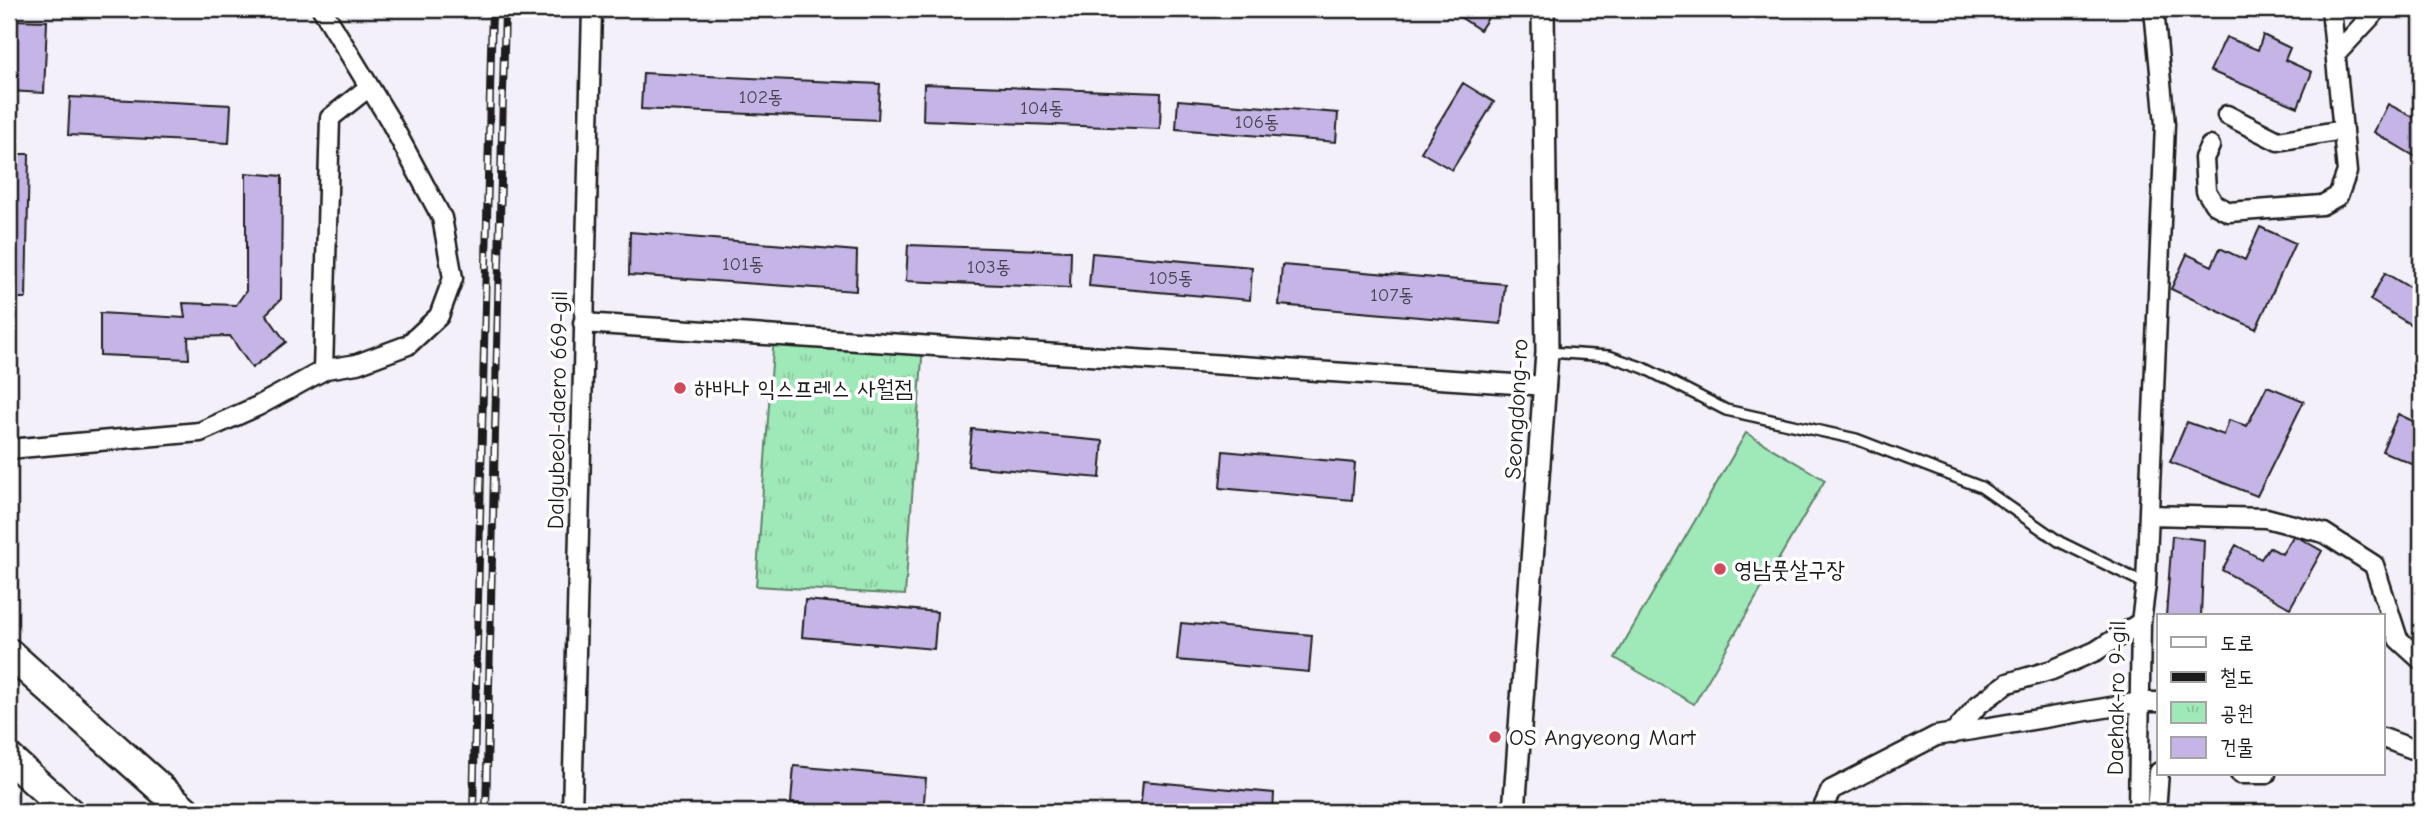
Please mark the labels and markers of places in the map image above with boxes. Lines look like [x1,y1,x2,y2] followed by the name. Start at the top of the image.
[694,375,913,402] place label: 하바나 익스프레스 사월점
[672,380,688,396] marker: 하바나 익스프레스 사월점
[1734,556,1845,583] place label: 영남풋살구장
[1712,561,1728,577] marker: 영남풋살구장
[1509,724,1697,751] place label: OS Angyeong Mart
[1487,729,1503,745] marker: OS Angyeong Mart

